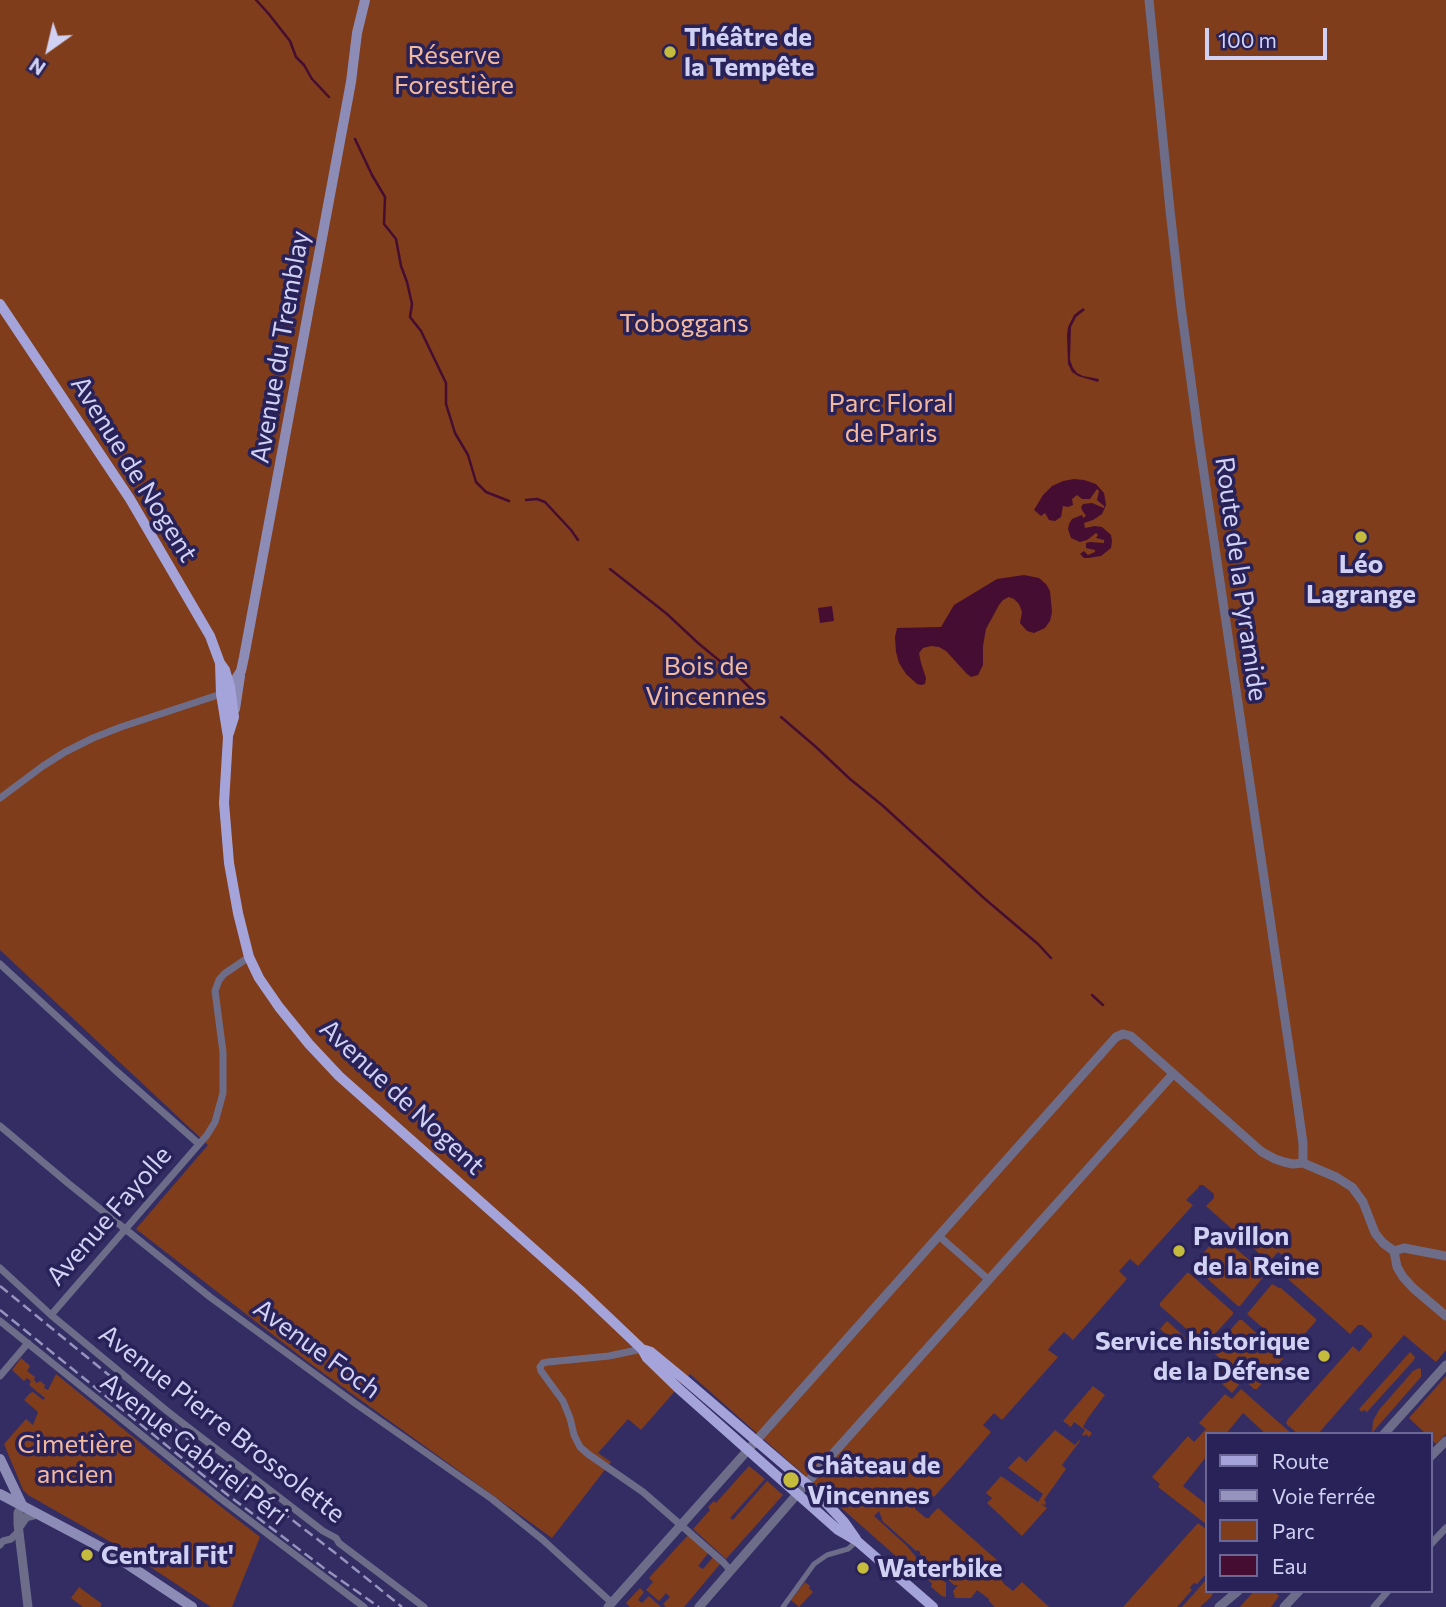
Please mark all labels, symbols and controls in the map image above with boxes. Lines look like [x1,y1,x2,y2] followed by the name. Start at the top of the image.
[14,14,84,84] north arrow
[1208,14,1330,58] scale bar
[684,21,815,82] place label: Théâtre de la Tempête
[1218,27,1277,52] text: 100 m
[394,39,514,100] park label: Réserve Forestière
[662,44,678,60] marker: Théâtre de la Tempête
[25,53,49,80] text: N
[244,228,316,466] street label: Avenue du Tremblay
[619,307,749,339] park label: Toboggans
[64,370,204,568] street label: Avenue de Nogent
[828,387,954,448] park label: Parc Floral de Paris
[1208,455,1274,703] street label: Route de la Pyramide
[1353,529,1369,545] marker: Léo Lagrange
[1306,548,1416,610] place label: Léo Lagrange
[645,650,767,712] park label: Bois de Vincennes
[313,1013,491,1181] street label: Avenue de Nogent
[40,1140,178,1292] street label: Avenue Fayolle
[1193,1220,1319,1282] place label: Pavillon de la Reine
[1171,1243,1187,1259] marker: Pavillon de la Reine
[247,1293,387,1405] street label: Avenue Foch
[93,1318,351,1530] street label: Avenue Pierre Brossolette
[1095,1325,1310,1386] place label: Service historique de la Défense
[1316,1348,1332,1364] marker: Service historique de la Défense
[94,1366,294,1532] street label: Avenue Gabriel Péri
[17,1428,133,1490] park label: Cimetière ancien
[1204,1432,1432,1593] legend
[1272,1448,1329,1473] text: Route
[807,1449,940,1510] place label: Château de Vincennes
[781,1470,801,1490] marker: Château de Vincennes
[1272,1483,1375,1508] text: Voie ferrée
[1272,1518,1315,1543] text: Parc
[101,1539,234,1571] place label: Central Fit'
[79,1547,95,1563] marker: Central Fit'
[877,1552,1002,1584] place label: Waterbike
[1272,1553,1307,1578] text: Eau
[855,1560,871,1576] marker: Waterbike

